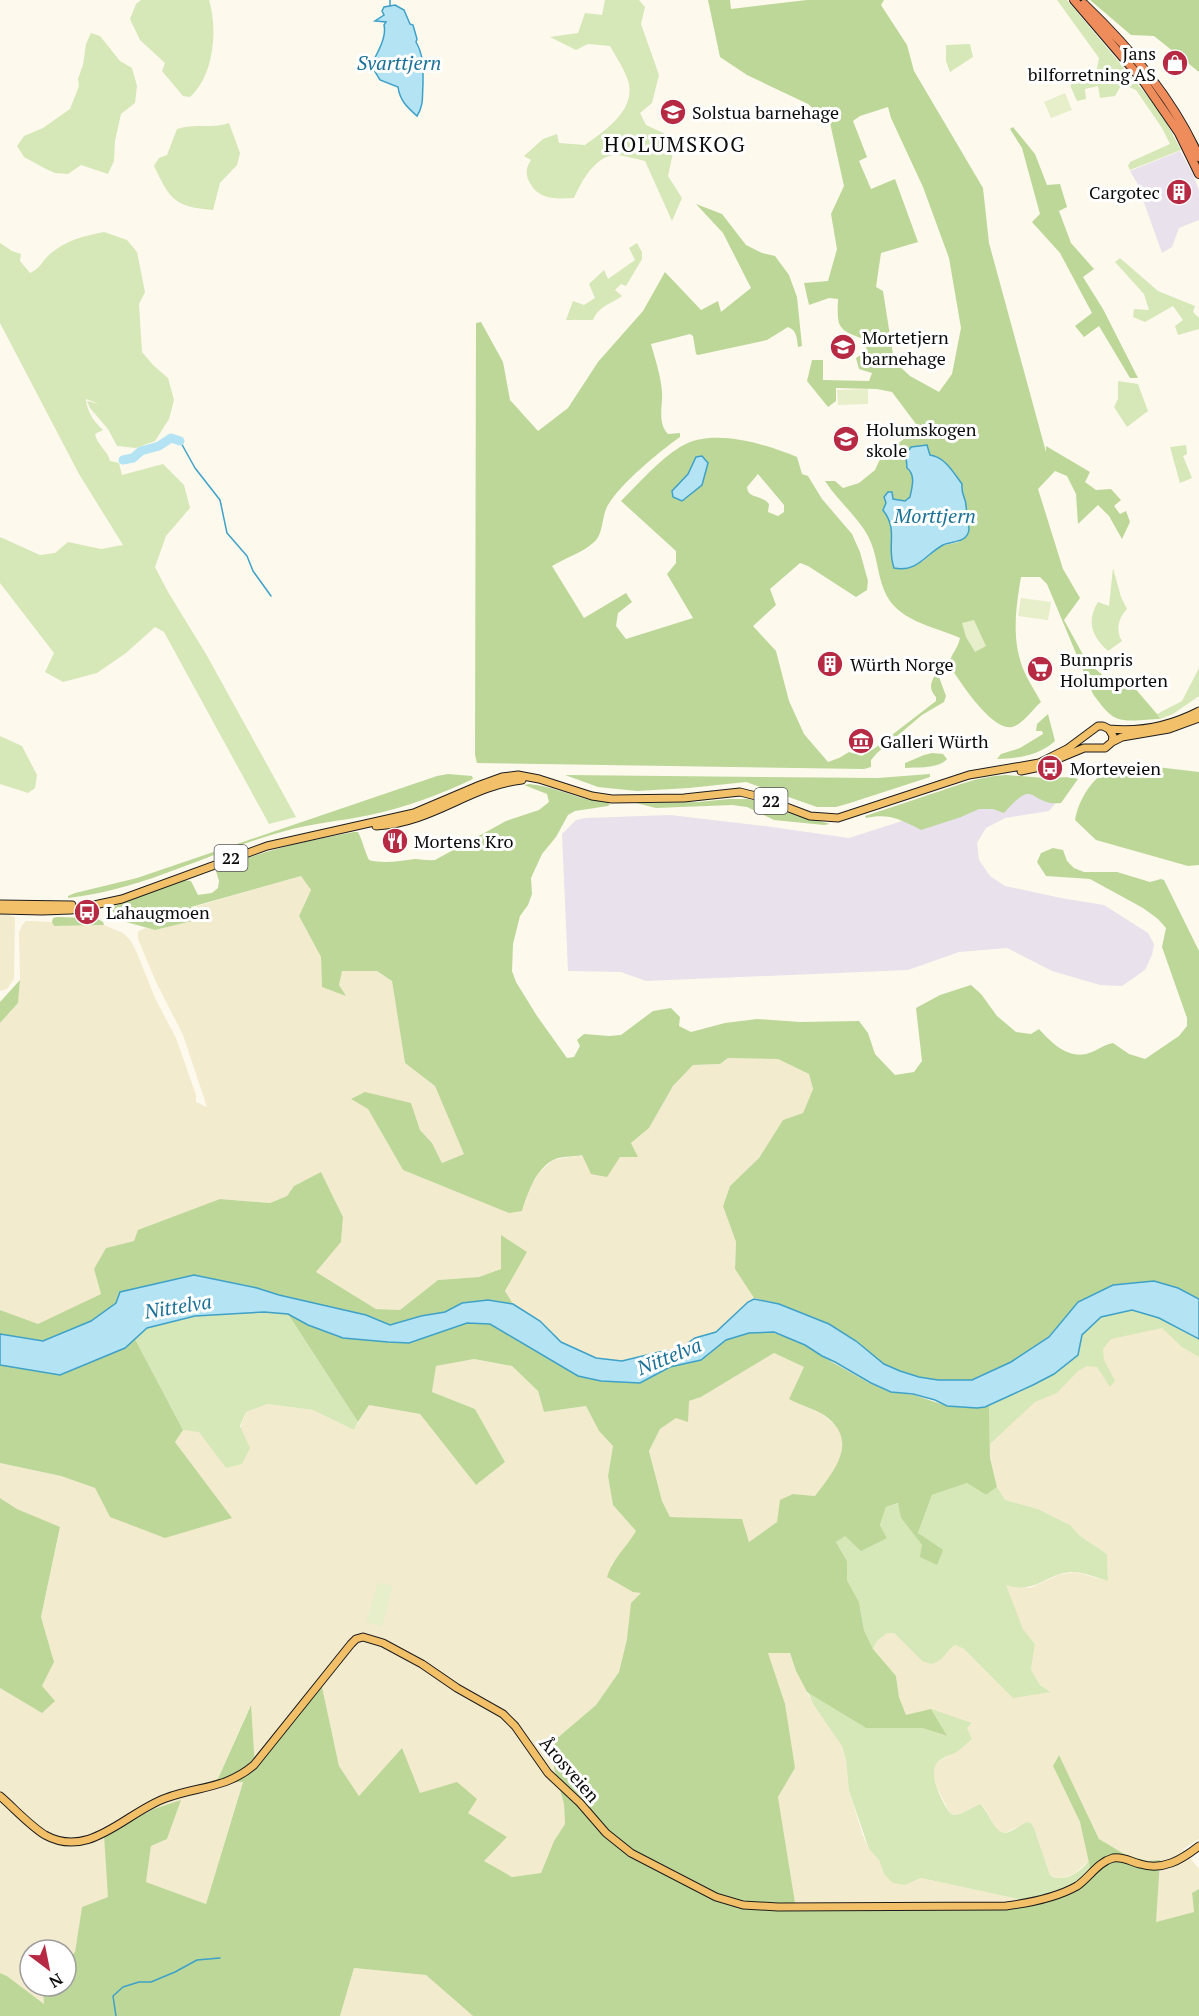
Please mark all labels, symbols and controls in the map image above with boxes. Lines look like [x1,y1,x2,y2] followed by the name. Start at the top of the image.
[1028,41,1156,86] place label: Jans bilforretning AS
[1160,48,1190,78] shop icon: Jans bilforretning AS
[357,49,441,76] water label: Svarttjern
[658,97,688,127] school or university icon: Solstua barnehage
[692,100,839,124] place label: Solstua barnehage
[604,130,746,158] district label: HOLUMSKOG
[1164,177,1194,207] building icon: Cargotec
[1089,180,1160,204] place label: Cargotec
[862,325,949,370] place label: Mortetjern barnehage
[828,332,858,362] school or university icon: Mortetjern barnehage
[866,417,977,462] place label: Holumskogen skole
[831,424,861,454] school or university icon: Holumskogen skole
[893,502,976,529] water label: Morttjern
[1060,647,1168,692] place label: Bunnpris Holumporten
[815,649,845,679] building icon: Würth Norge
[850,652,954,676] place label: Würth Norge
[1025,654,1055,684] supermarket icon: Bunnpris Holumporten
[846,726,876,756] museum icon: Galleri Würth
[880,729,989,753] place label: Galleri Würth
[1035,753,1065,783] bus stop icon: Morteveien
[1070,756,1161,780] place label: Morteveien
[754,788,788,814] road number: 22
[380,826,410,856] restaurant icon: Mortens Kro
[414,829,514,853] place label: Mortens Kro
[214,845,248,871] road number: 22
[72,897,102,927] bus stop icon: Lahaugmoen
[106,900,210,924] place label: Lahaugmoen
[142,1287,213,1325] water label: Nittelva
[632,1331,705,1382] water label: Nittelva
[535,1731,605,1807] street label: Årosveien
[18,1938,78,1998] north arrow
[45,1968,67,1993] text: N

